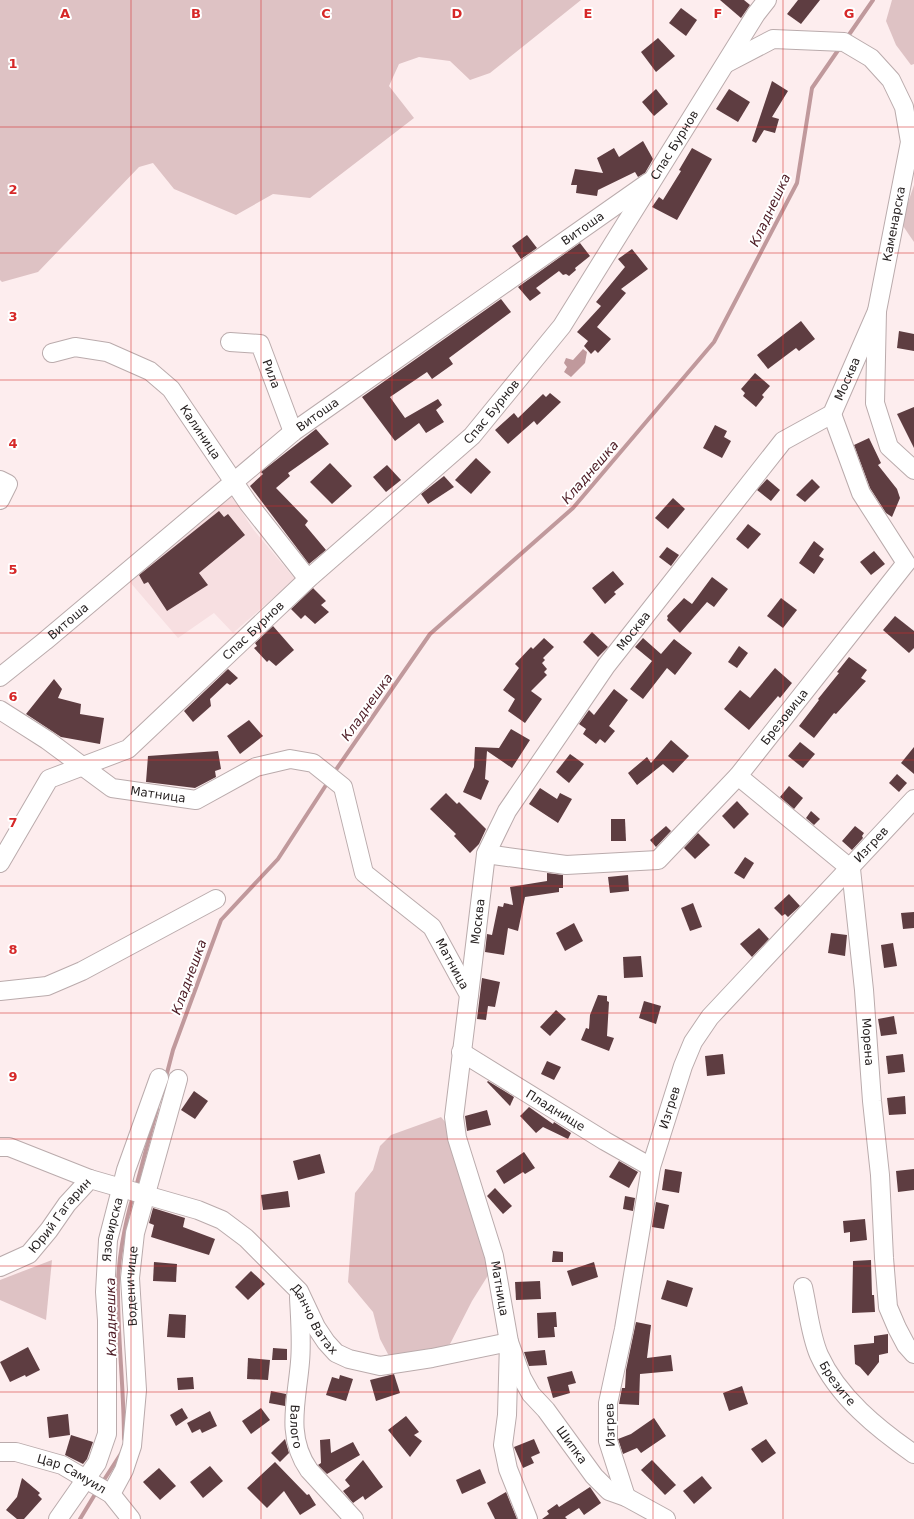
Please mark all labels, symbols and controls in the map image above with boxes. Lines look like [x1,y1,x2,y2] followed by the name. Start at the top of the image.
[60,6,70,21] text: A
[191,6,201,21] text: B
[321,6,331,21] text: C
[452,6,463,21] text: D
[584,6,592,21] text: E
[714,6,722,21] text: F
[844,6,854,21] text: G
[8,56,18,71] text: 1
[648,108,701,183] street label: Спас Бурнов
[747,171,793,249] water label: Кладнешка
[8,182,18,197] text: 2
[880,185,908,263] street label: Каменарска
[559,209,607,248] street label: Витоша
[8,309,18,324] text: 3
[832,355,863,403] street label: Москва
[259,357,283,390] street label: Рила
[461,377,522,447] street label: Спас Бурнов
[294,395,342,434] street label: Витоша
[177,402,224,462] street label: Калиница
[8,436,18,451] text: 4
[559,437,621,507] water label: Кладнешка
[8,562,18,577] text: 5
[220,598,287,663] street label: Спас Бурнов
[45,600,91,642] street label: Витоша
[614,609,653,653] street label: Москва
[338,670,396,744] water label: Кладнешка
[758,686,811,748] street label: Брезовица
[8,689,18,704] text: 6
[129,784,187,805] street label: Матница
[8,815,18,830] text: 7
[851,824,891,865] street label: Изгрев
[468,898,488,945] street label: Москва
[433,936,472,992] street label: Матница
[168,937,210,1017] water label: Кладнешка
[8,942,18,957] text: 8
[859,1017,876,1066] street label: Морена
[8,1069,18,1084] text: 9
[657,1085,683,1131] street label: Изгрев
[523,1087,587,1134] street label: Пладнище
[26,1176,94,1256] street label: Юрий Гагарин
[100,1196,126,1262] street label: Язовирска
[123,1245,141,1327] street label: Воденичище
[488,1260,511,1317] street label: Матница
[103,1277,119,1356] water label: Кладнешка
[288,1280,341,1357] street label: Данчо Ватах
[816,1359,858,1409] street label: Брезите
[602,1403,618,1447] street label: Изгрев
[287,1404,305,1450] street label: Валого
[553,1424,590,1467] street label: Шипка
[35,1451,109,1496] street label: Цар Самуил

